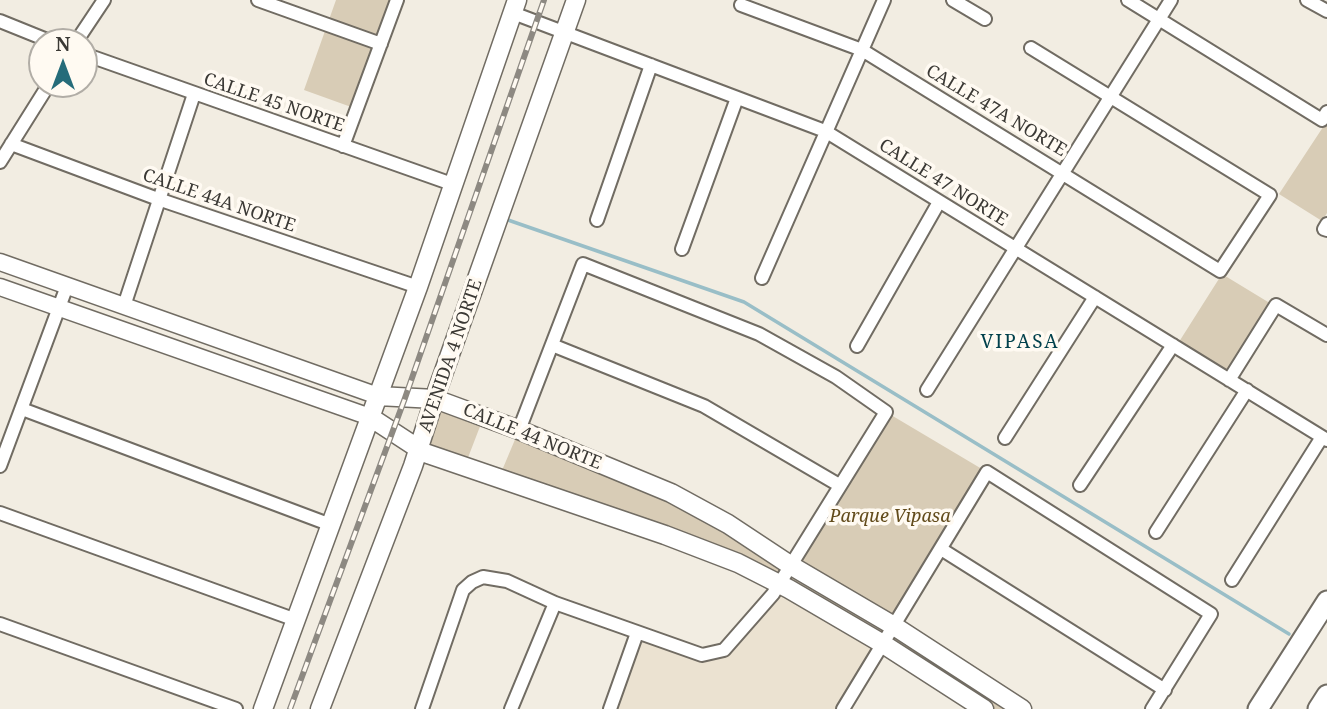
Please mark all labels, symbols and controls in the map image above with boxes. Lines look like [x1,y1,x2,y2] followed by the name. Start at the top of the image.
[28,28,98,98] north arrow
[56,31,70,57] text: N
[922,60,1070,162] street label: CALLE 47A NORTE
[201,69,347,137] street label: CALLE 45 NORTE
[875,135,1011,231] street label: CALLE 47 NORTE
[140,165,298,237] street label: CALLE 44A NORTE
[415,277,487,435] street label: AVENIDA 4 NORTE
[981,332,1059,354] district label: VIPASA
[460,399,604,475] street label: CALLE 44 NORTE
[829,506,951,528] park label: Parque Vipasa

